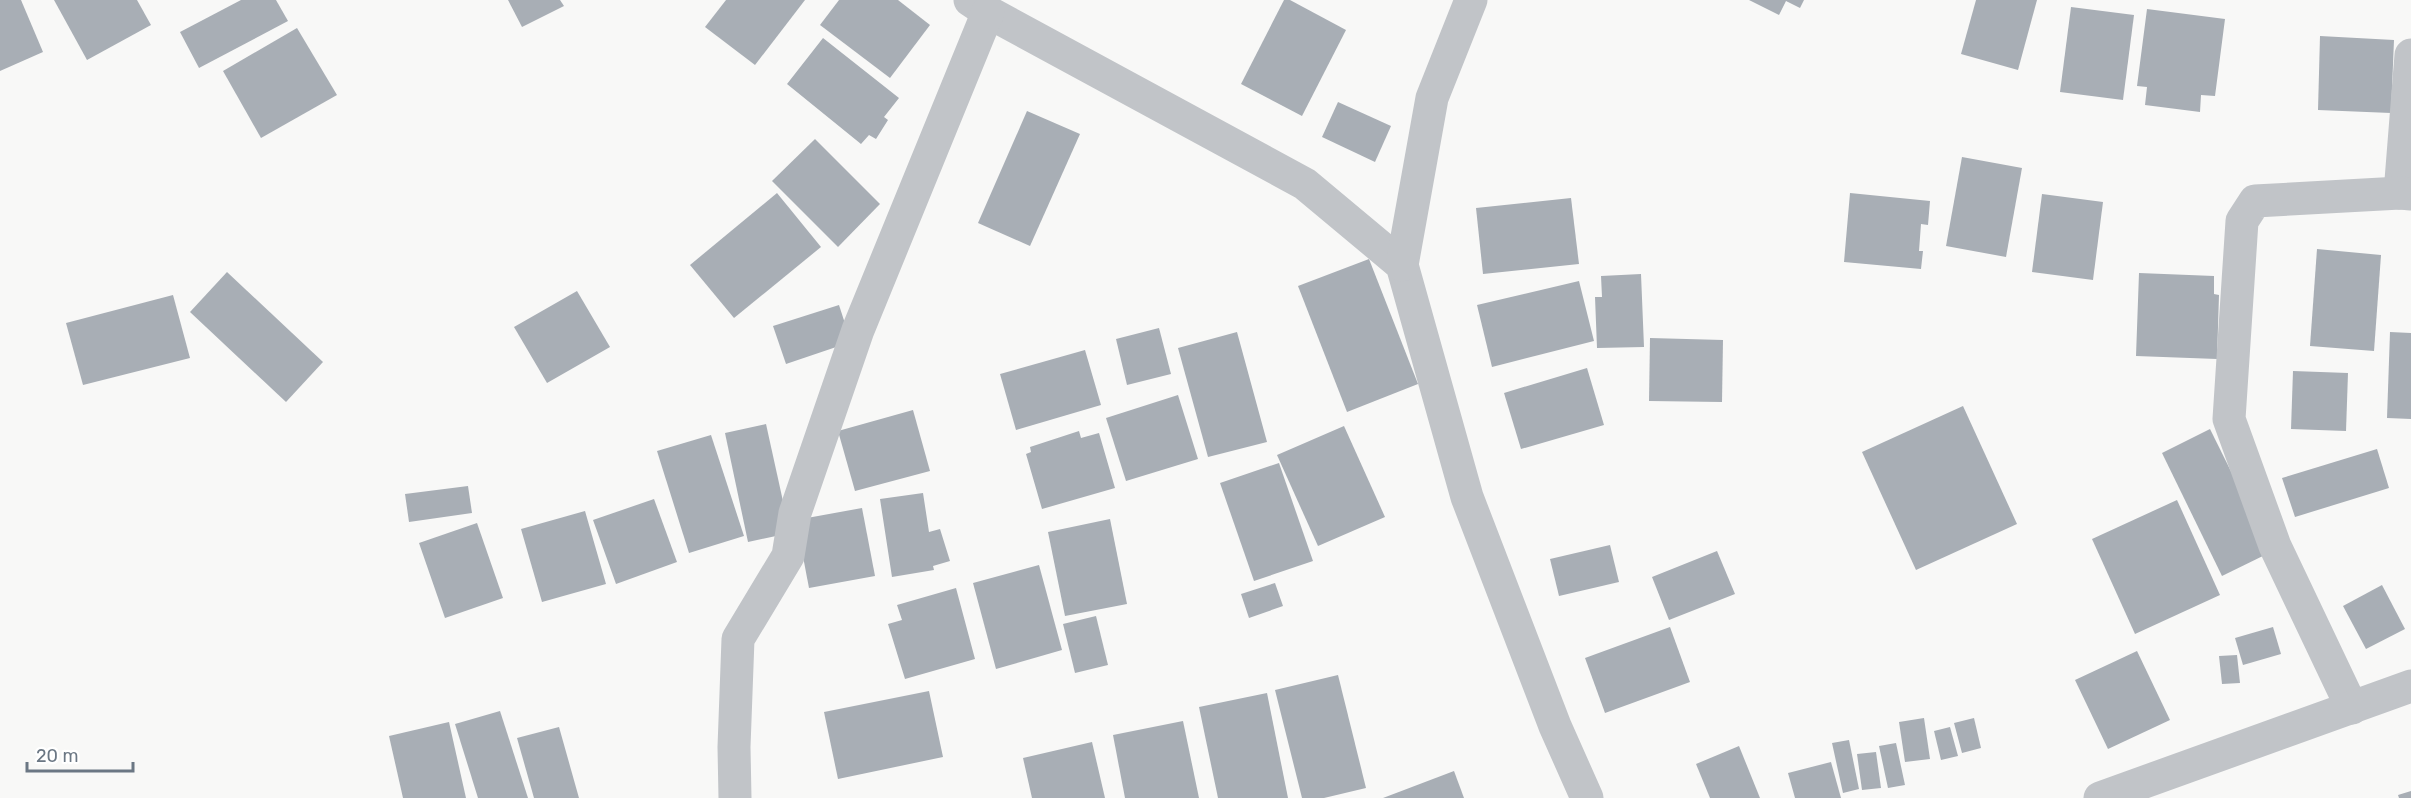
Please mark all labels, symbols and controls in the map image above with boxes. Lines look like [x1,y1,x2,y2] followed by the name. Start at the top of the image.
[27,735,134,773] scale bar
[36,745,78,767] text: 20 m

